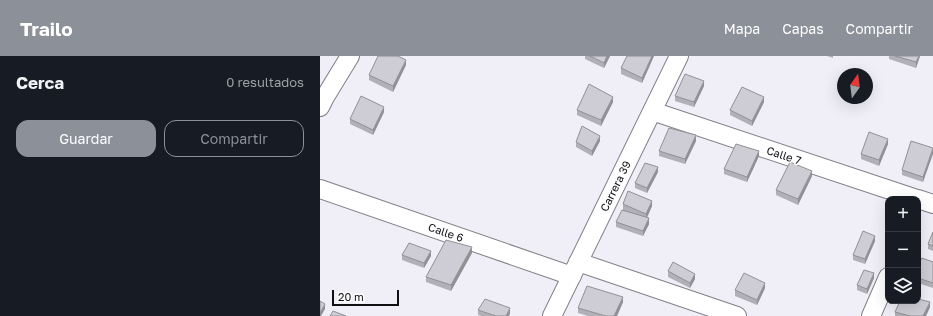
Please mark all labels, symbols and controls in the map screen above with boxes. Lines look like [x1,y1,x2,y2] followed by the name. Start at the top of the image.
[20,17,73,40] text: Trailo
[724,20,760,37] text: Mapa
[782,20,824,37] text: Capas
[846,20,913,37] text: Compartir
[837,68,873,104] north arrow
[16,72,64,93] text: Cerca
[226,74,304,90] text: 0 resultados
[16,120,156,157] button: Guardar
[164,120,304,157] button: Compartir
[765,143,803,167] street label: Calle 7
[597,159,633,213] street label: Carrera 39
[885,196,921,304] map controls
[885,196,921,232] button: +
[427,220,466,244] street label: Calle 6
[885,232,921,268] button: −
[885,268,921,304] button: layers
[332,288,399,307] scale bar
[338,290,364,303] text: 20 m

